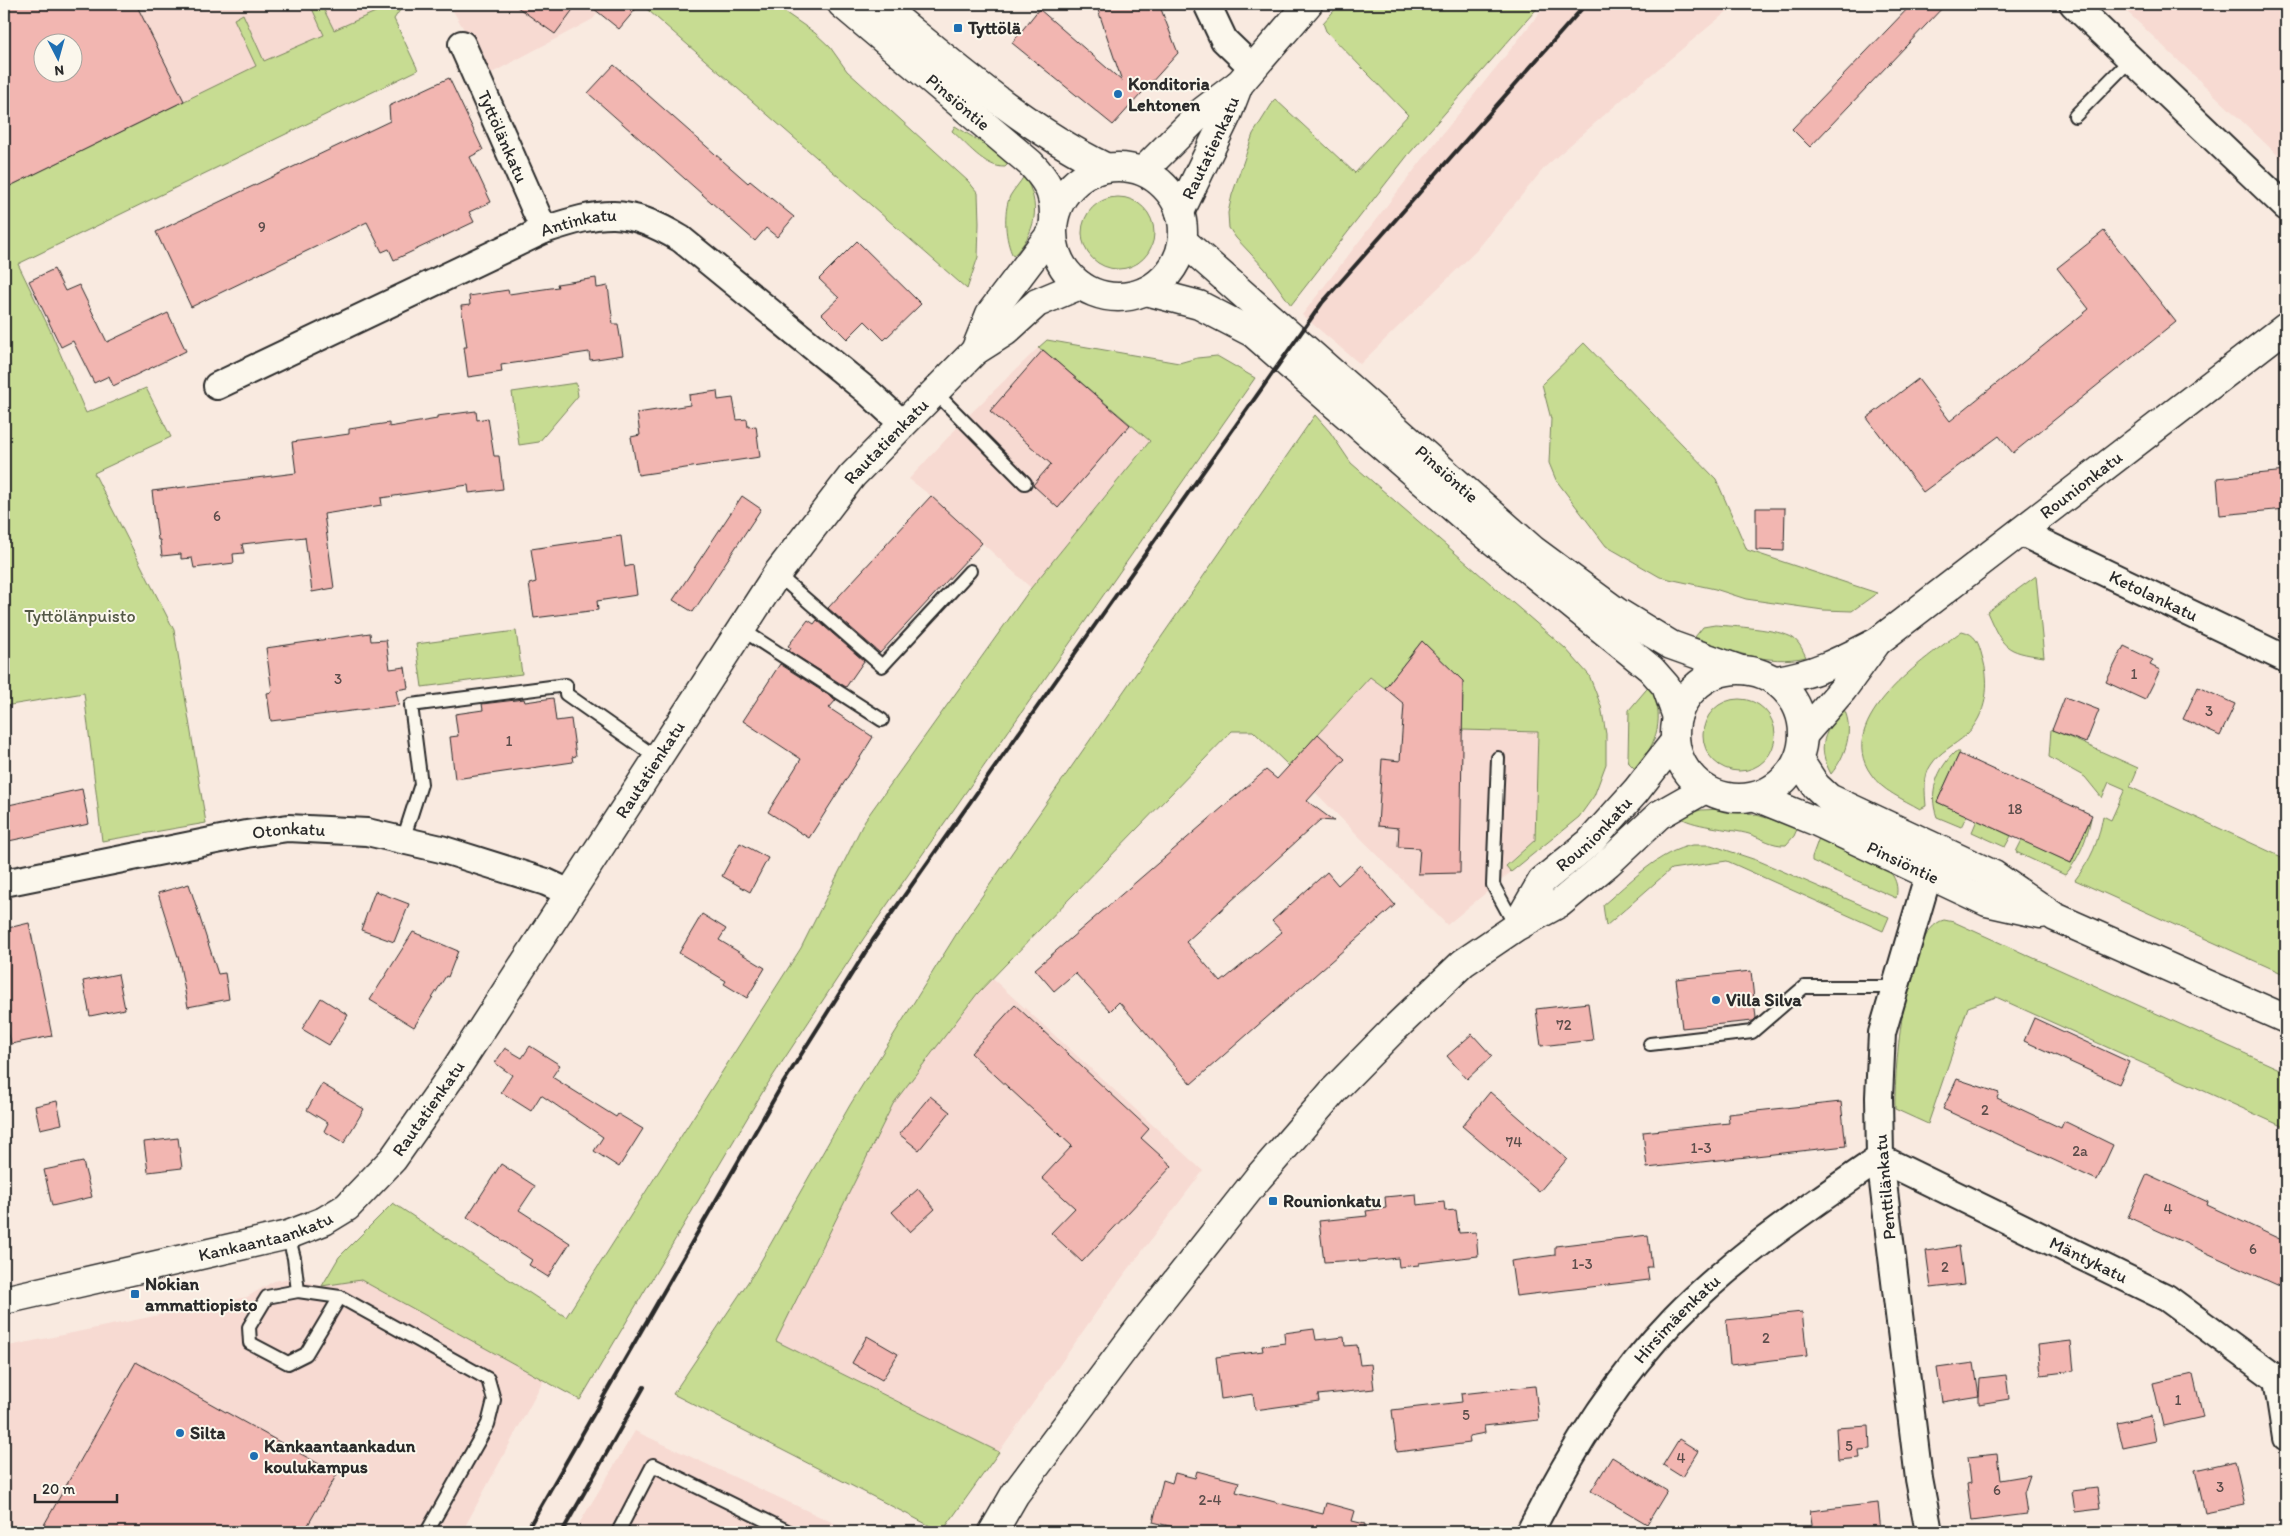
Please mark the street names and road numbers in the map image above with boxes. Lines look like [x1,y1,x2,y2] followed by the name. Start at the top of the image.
[922,69,995,135] street label: Pinsiöntie
[473,87,533,186] street label: Tyttölänkatu
[1177,93,1244,203] street label: Rautatienkatu
[538,204,617,241] street label: Antinkatu
[839,394,933,489] street label: Rautatienkatu
[1411,440,1483,508] street label: Pinsiöntie
[2035,446,2127,524] street label: Rounionkatu
[2106,565,2202,626] street label: Ketolankatu
[610,717,690,822] street label: Rautatienkatu
[1551,792,1637,876] street label: Rounionkatu
[251,817,326,844] street label: Otonkatu
[1863,836,1943,889] street label: Pinsiöntie
[387,1057,469,1161] street label: Rautatienkatu
[1869,1133,1901,1241] street label: Penttilänkatu
[196,1207,337,1266] street label: Kankaantaankatu
[2046,1231,2131,1288] street label: Mäntykatu
[1629,1270,1725,1368] street label: Hirsimäenkatu

